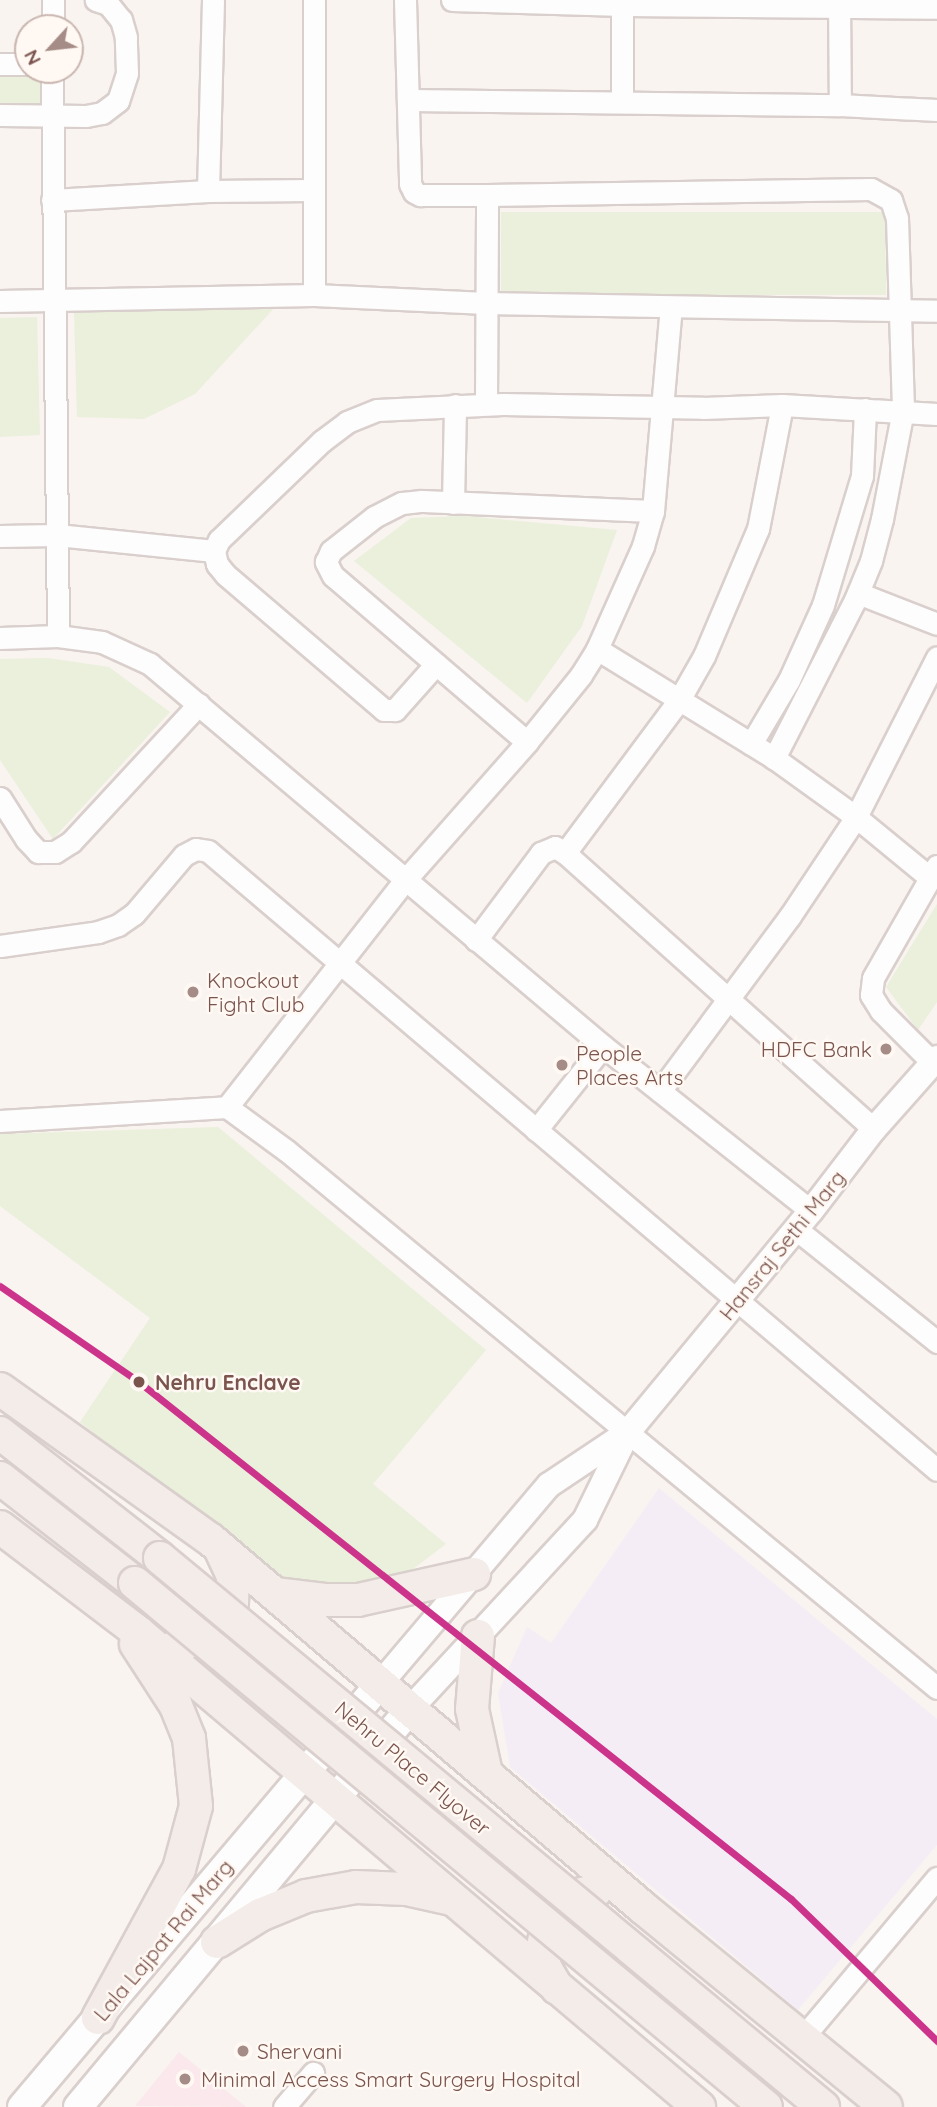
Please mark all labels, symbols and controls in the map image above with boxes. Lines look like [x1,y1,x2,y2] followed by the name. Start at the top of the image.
[14,14,84,84] north arrow
[18,46,46,69] text: N
[207,967,304,1017] place label: Knockout Fight Club
[185,984,201,1000] marker: Knockout Fight Club
[761,1036,872,1062] place label: HDFC Bank
[576,1040,683,1090] place label: People Places Arts
[878,1041,894,1057] marker: HDFC Bank
[554,1057,570,1073] marker: People Places Arts
[714,1165,850,1325] street label: Hansraj Sethi Marg
[155,1369,301,1395] place label: Nehru Enclave
[129,1372,149,1392] marker: Nehru Enclave
[330,1696,496,1840] street label: Nehru Place Flyover
[88,1854,238,2026] street label: Lala Lajpat Rai Marg
[257,2038,342,2064] place label: Shervani
[235,2043,251,2059] marker: Shervani
[201,2066,581,2092] place label: Minimal Access Smart Surgery Hospital
[175,2069,195,2089] marker: Minimal Access Smart Surgery Hospital

